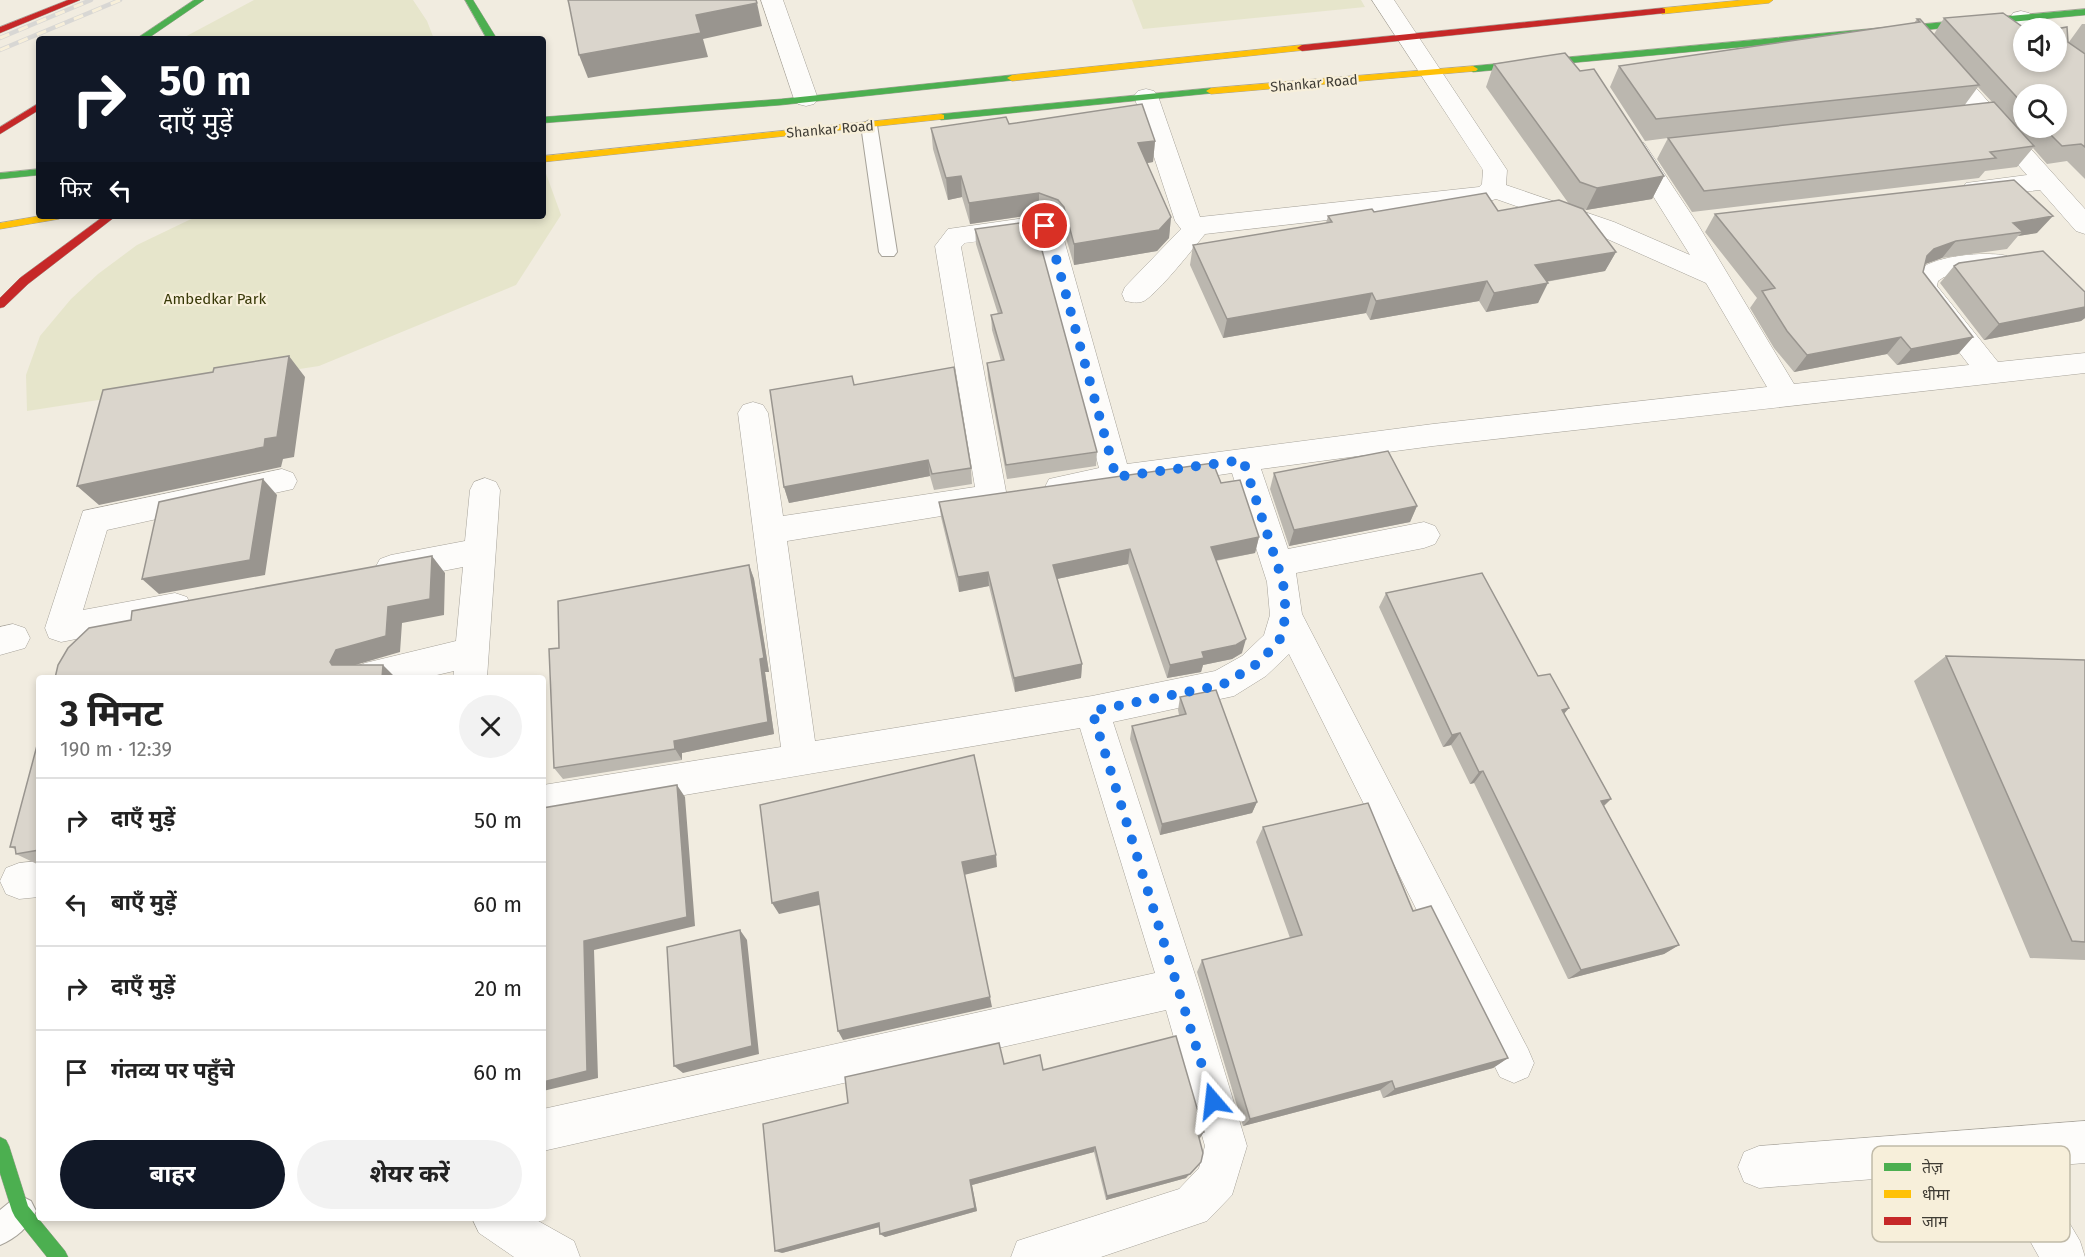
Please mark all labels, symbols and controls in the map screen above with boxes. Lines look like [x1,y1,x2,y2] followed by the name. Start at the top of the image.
[2013,18,2067,138] map controls
[2013,18,2067,72] button: sound
[159,56,252,106] text: 50 m
[60,60,138,138] icon: right
[1270,71,1358,96] street label: Shankar Road
[2013,84,2067,138] button: search
[159,107,233,139] text: दाएँ मुड़ें
[786,117,874,142] street label: Shankar Road
[104,174,137,207] icon: left
[60,176,92,203] text: फिर
[1019,200,1070,251] pin
[1028,209,1061,242] icon: arrive
[164,290,267,308] park label: Ambedkar Park
[60,692,163,736] text: 3 मिनट
[459,695,522,758] button: close
[60,737,172,761] text: 190 m · 12:39
[60,804,93,837] icon: right
[111,805,175,832] text: दाएँ मुड़ें
[474,807,522,834] text: 50 m
[60,888,93,921] icon: left
[111,889,177,916] text: बाएँ मुड़ें
[473,891,522,918] text: 60 m
[60,972,93,1005] icon: right
[111,973,175,1000] text: दाएँ मुड़ें
[474,975,522,1002] text: 20 m
[60,1056,93,1089] icon: arrive
[111,1057,235,1084] text: गंतव्य पर पहुँचे
[473,1059,522,1086] text: 60 m
[1181,1069,1245,1133] position arrow
[60,1140,285,1209] button: बाहर
[297,1140,522,1209] button: शेयर करें
[1872,1146,2070,1242] legend
[1922,1158,1944,1177] text: तेज़
[1922,1185,1951,1204] text: धीमा
[1922,1212,1948,1231] text: जाम

